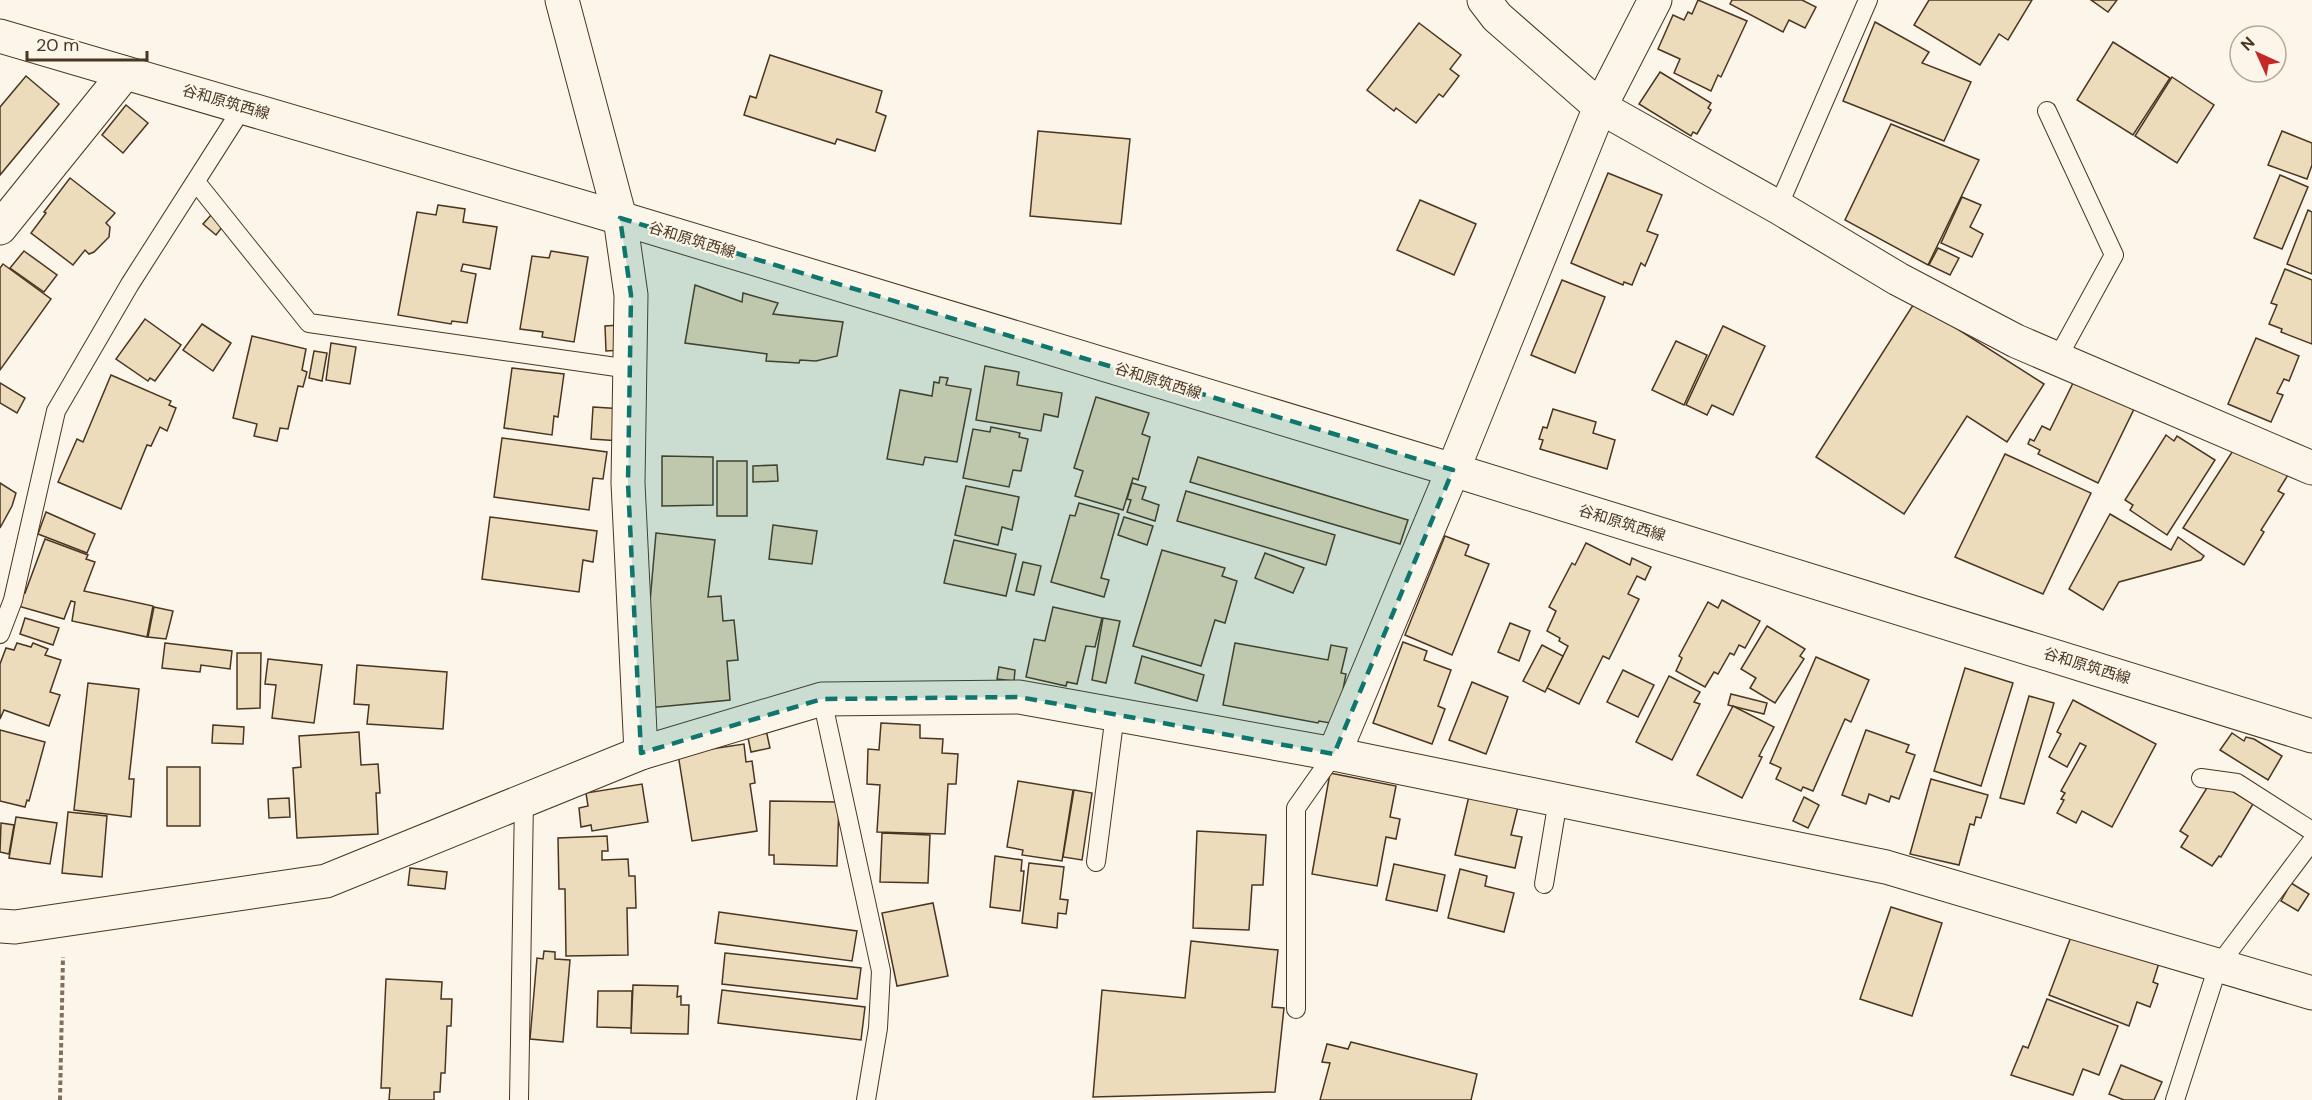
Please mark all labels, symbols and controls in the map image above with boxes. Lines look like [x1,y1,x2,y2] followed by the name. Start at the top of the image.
[27,24,147,62] scale bar
[2228,24,2288,84] north arrow
[2236,32,2259,55] text: N
[36,33,79,57] text: 20 m
[180,80,272,124] street label: 谷和原筑西線
[646,217,738,263] street label: 谷和原筑西線
[1112,358,1204,404] street label: 谷和原筑西線
[1576,500,1668,546] street label: 谷和原筑西線
[2041,643,2133,689] street label: 谷和原筑西線

